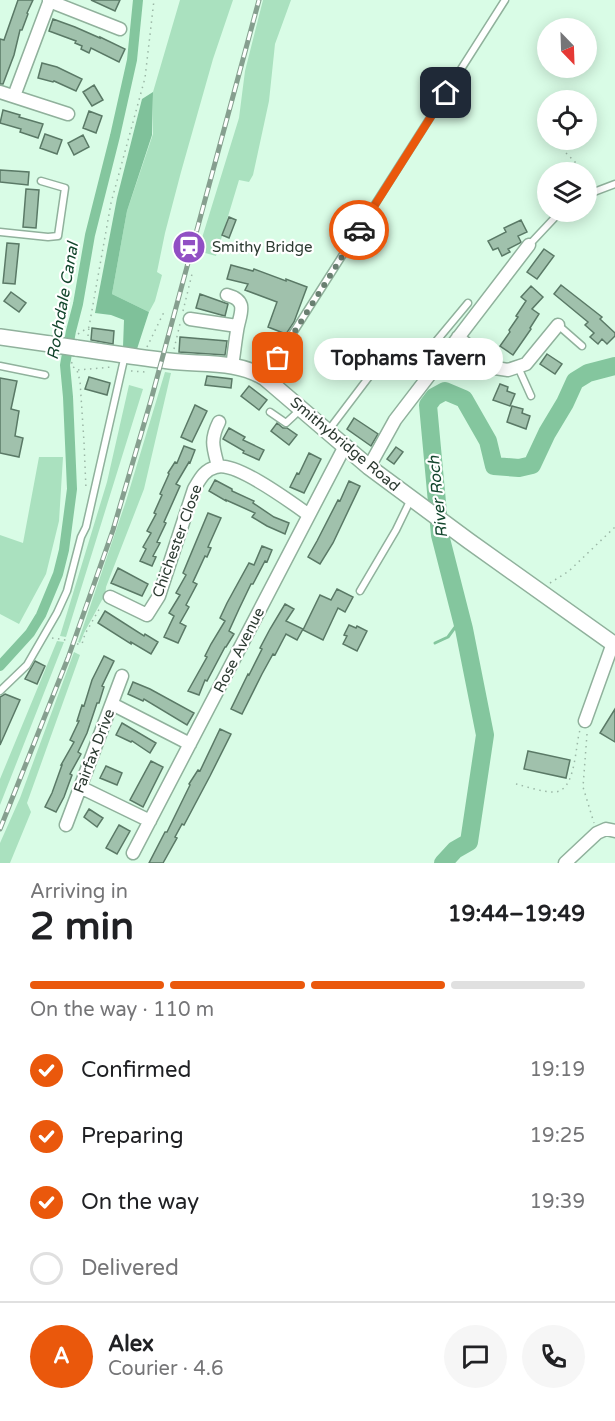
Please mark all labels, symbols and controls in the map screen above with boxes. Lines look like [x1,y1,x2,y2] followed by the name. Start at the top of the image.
[537,18,597,78] north arrow
[537,18,597,222] map controls
[420,67,471,118] pin
[429,76,462,109] icon: home
[537,90,597,150] button: locate
[537,162,597,222] button: layers
[329,200,389,260] courier
[343,214,376,247] icon: car
[171,229,207,265] station icon: Smithy Bridge
[212,238,313,256] place label: Smithy Bridge
[43,239,83,361] water label: Rochdale Canal
[252,332,303,383] pin
[314,337,503,379] callout: Tophams Tavern
[261,341,294,374] icon: bag
[331,347,486,371] text: Tophams Tavern
[287,393,403,495] street label: Smithybridge Road
[424,454,452,539] water label: River Roch
[148,482,206,600] street label: Chichester Close
[210,604,268,696] street label: Rose Avenue
[70,706,118,796] street label: Fairfax Drive
[30,880,128,904] text: Arriving in
[448,901,585,927] text: 19:44–19:49
[30,903,134,950] text: 2 min
[30,998,214,1022] text: On the way · 110 m
[30,1054,63,1087] icon: check
[81,1057,191,1083] text: Confirmed
[530,1058,585,1082] text: 19:19
[30,1120,63,1153] icon: check
[81,1123,184,1149] text: Preparing
[530,1124,585,1148] text: 19:25
[30,1186,63,1219] icon: check
[81,1189,199,1215] text: On the way
[530,1190,585,1214] text: 19:39
[81,1255,179,1281] text: Delivered
[444,1325,507,1388] button: chat
[522,1325,585,1388] button: phone
[108,1331,154,1357] text: Alex
[53,1343,70,1369] text: A
[108,1357,223,1381] text: Courier · 4.6

